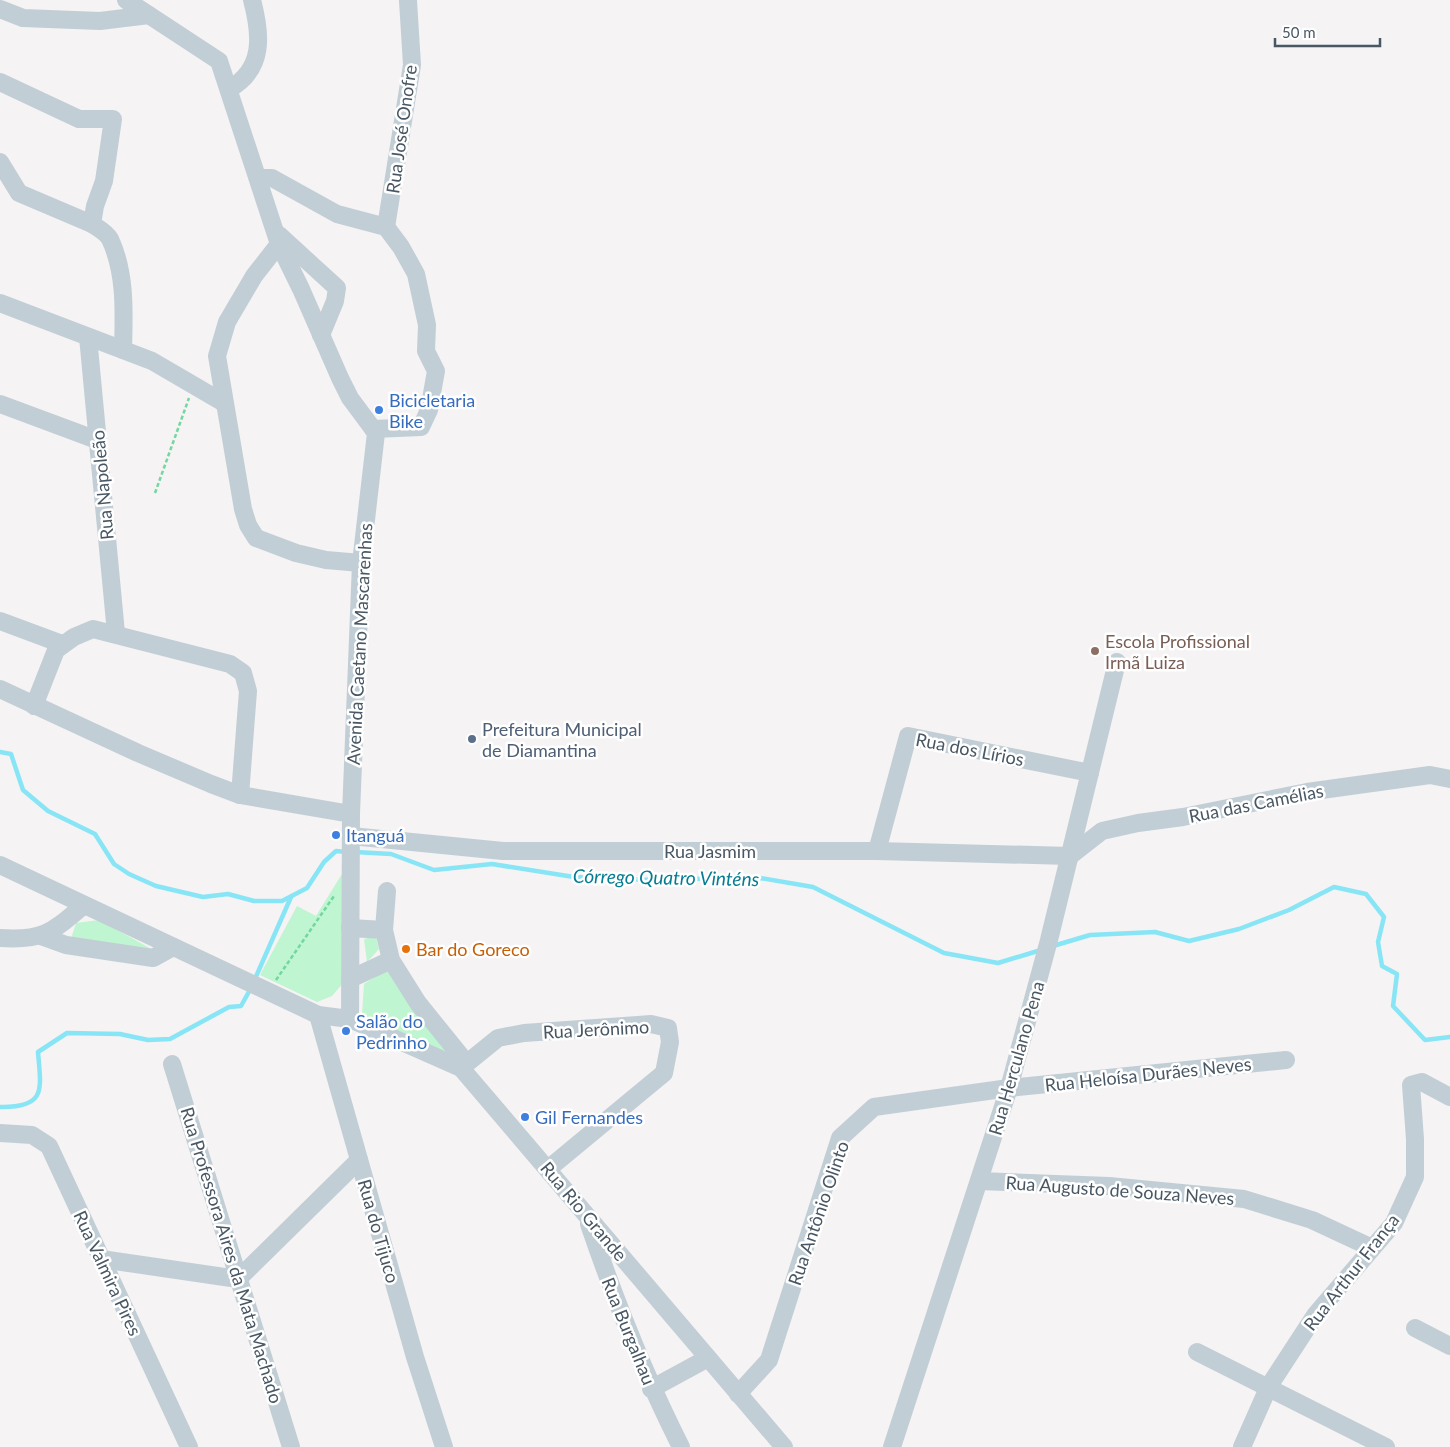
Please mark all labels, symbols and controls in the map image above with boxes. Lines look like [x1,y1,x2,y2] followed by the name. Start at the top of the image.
[1275,15,1380,47] scale bar
[1282,23,1316,41] text: 50 m
[381,63,421,195] street label: Rua José Onofre
[389,389,475,432] place label: Bicicletaria Bike
[373,404,385,416] marker: Bicicletaria Bike
[86,429,118,541] street label: Rua Napoleão
[342,522,376,765] street label: Avenida Caetano Mascarenhas
[1105,630,1250,673] place label: Escola Profissional Irmã Luiza
[1089,645,1101,657] marker: Escola Profissional Irmã Luiza
[482,718,642,761] place label: Prefeitura Municipal de Diamantina
[914,728,1026,770] street label: Rua dos Lírios
[466,733,478,745] marker: Prefeitura Municipal de Diamantina
[1187,779,1325,827] street label: Rua das Camélias
[346,824,405,846] place label: Itanguá
[330,829,342,841] marker: Itanguá
[664,840,756,862] street label: Rua Jasmim
[573,864,760,890] water label: Córrego Quatro Vinténs
[416,938,530,960] place label: Bar do Goreco
[400,943,412,955] marker: Bar do Goreco
[983,978,1049,1138] street label: Rua Herculano Pena
[356,1010,427,1053] place label: Salão do Pedrinho
[542,1015,650,1043] street label: Rua Jerônimo
[340,1025,352,1037] marker: Salão do Pedrinho
[1044,1052,1253,1096] street label: Rua Heloísa Durães Neves
[176,1104,288,1406] street label: Rua Professora Aires da Mata Machado
[535,1106,643,1128] place label: Gil Fernandes
[519,1111,531,1123] marker: Gil Fernandes
[783,1138,853,1288] street label: Rua Antônio Olinto
[536,1157,632,1265] street label: Rua Rio Grande
[1005,1171,1235,1209] street label: Rua Augusto de Souza Neves
[354,1177,404,1285] street label: Rua do Tijuco
[69,1207,147,1339] street label: Rua Valmira Pires
[1299,1209,1403,1335] street label: Rua Arthur França
[597,1274,661,1388] street label: Rua Burgalhau

